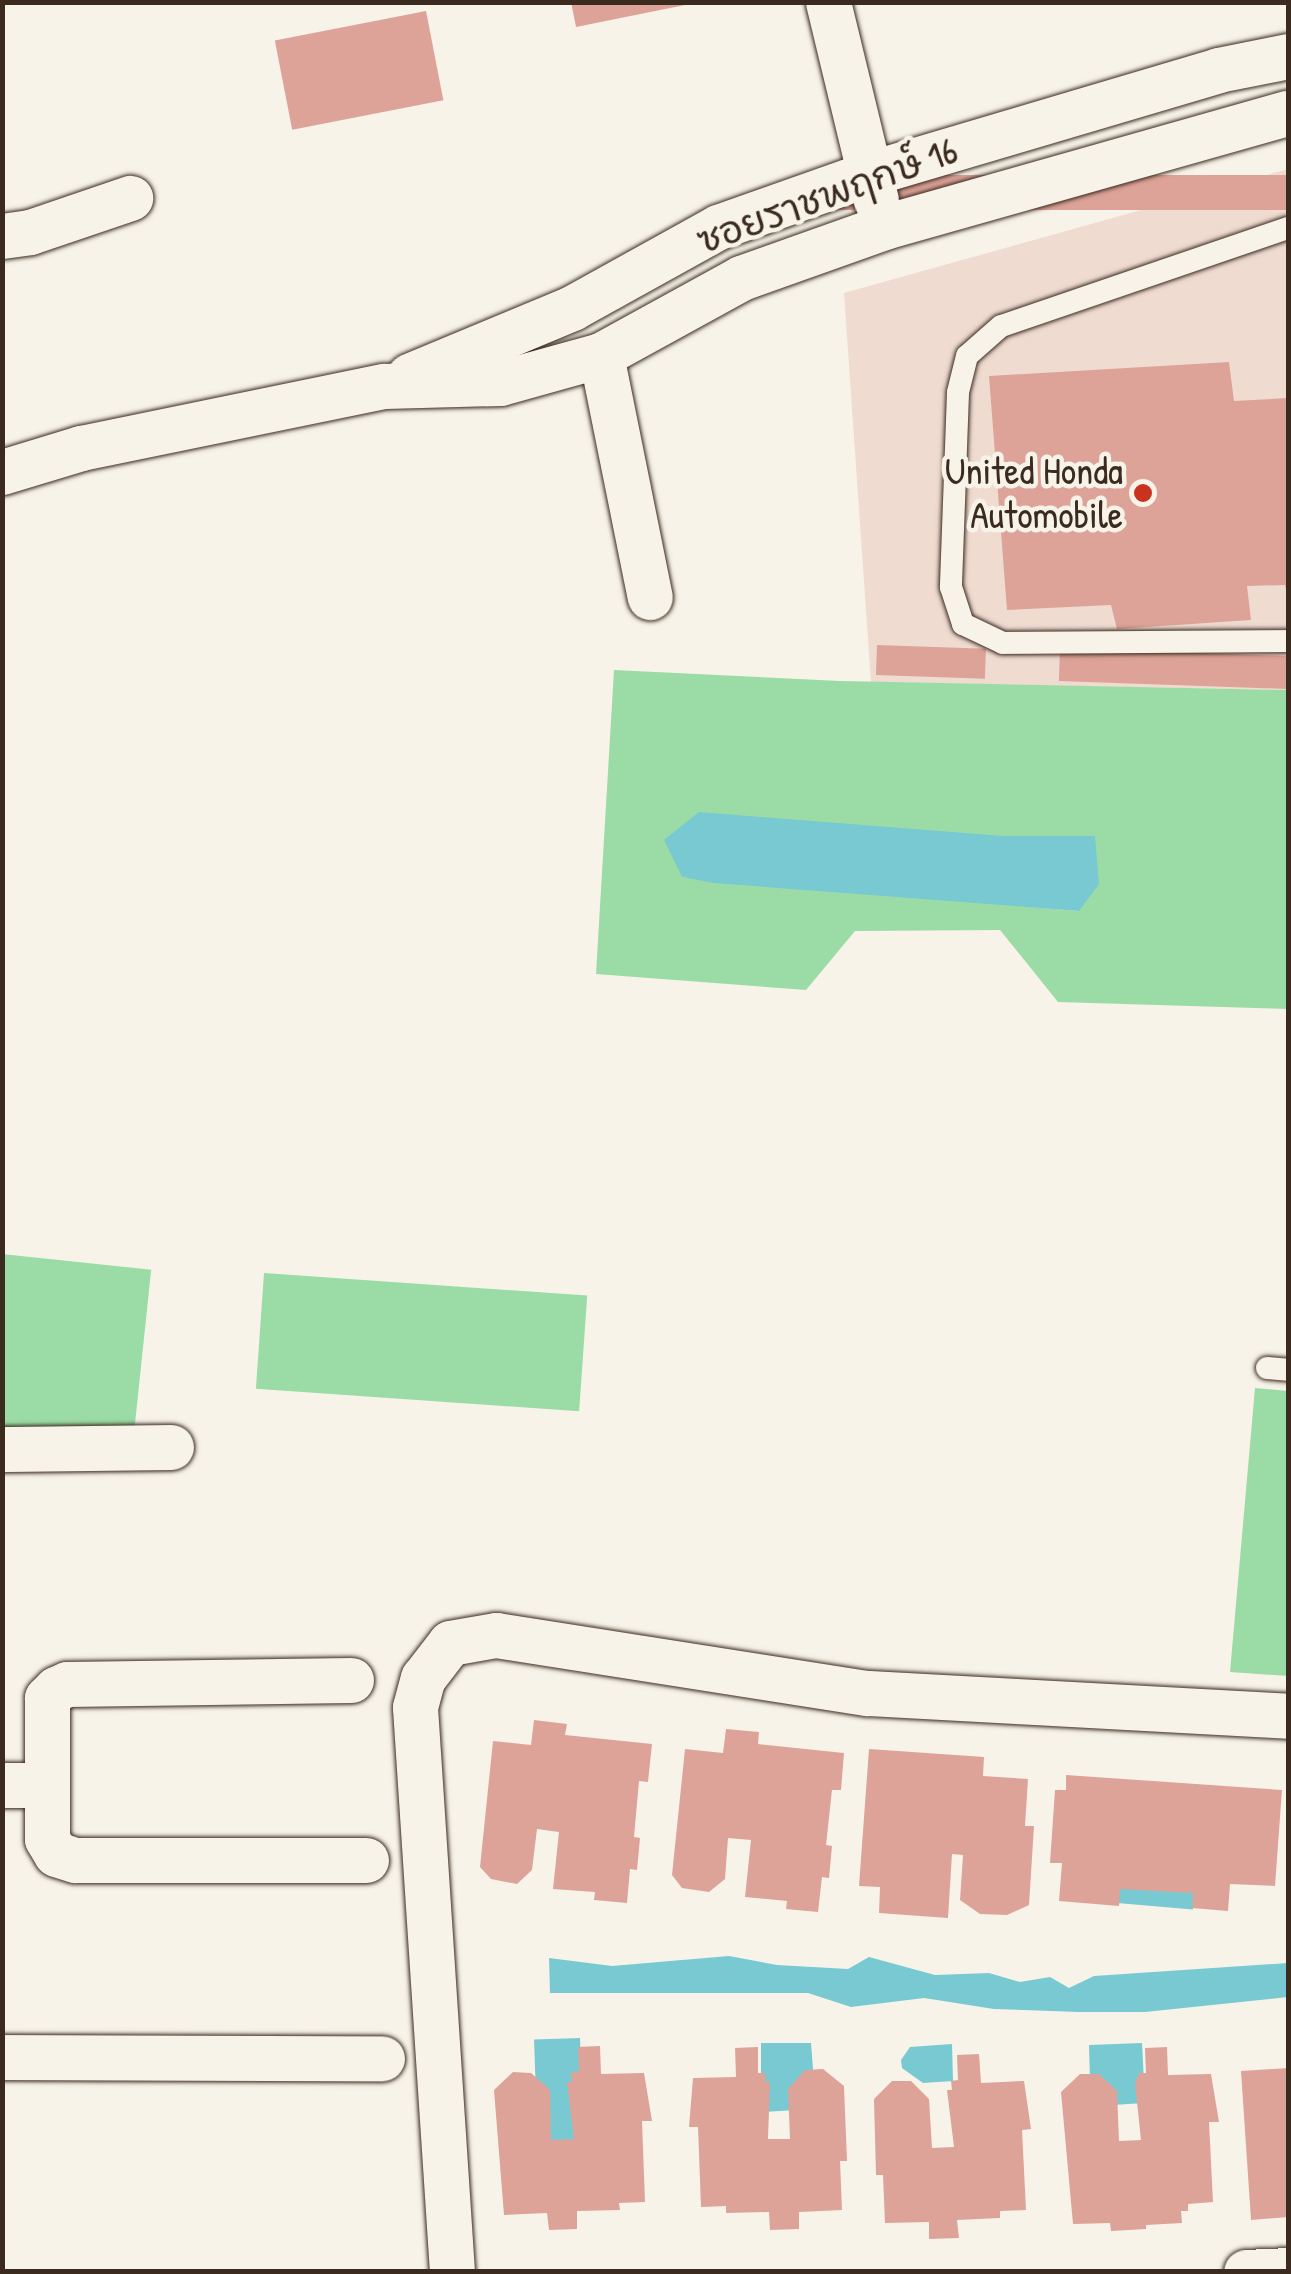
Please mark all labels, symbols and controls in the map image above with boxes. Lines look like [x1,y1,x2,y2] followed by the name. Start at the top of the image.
[690,127,964,263] street label: ซอยราชพฤกษ์ 16
[945,448,1123,538] place label: United Honda Automobile
[1132,482,1154,504] marker: United Honda Automobile

